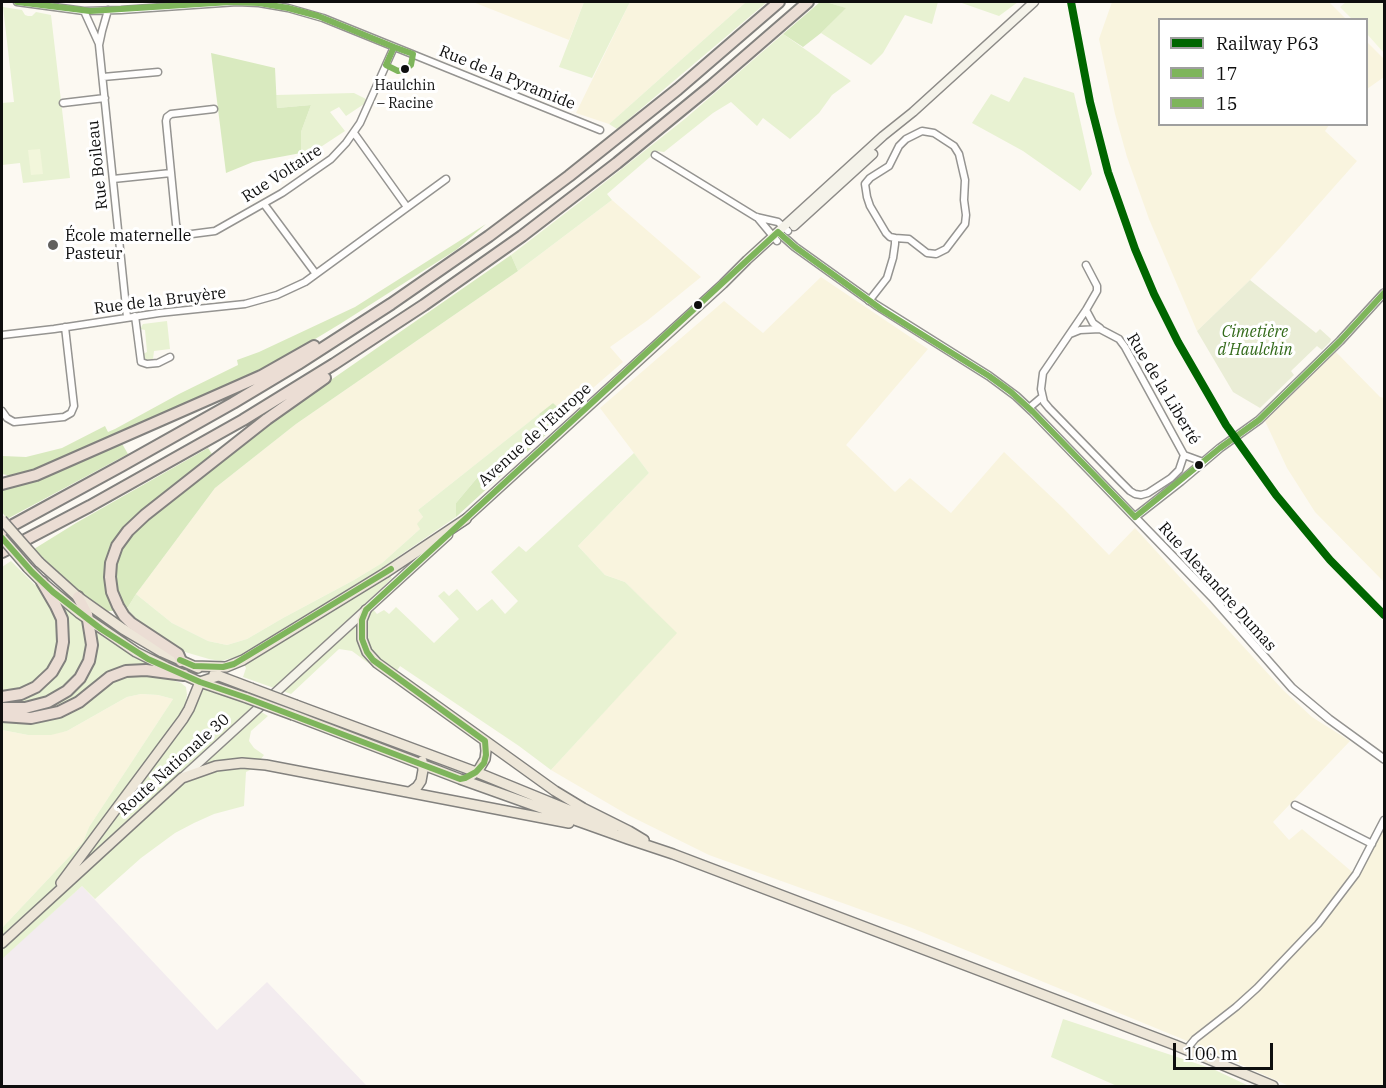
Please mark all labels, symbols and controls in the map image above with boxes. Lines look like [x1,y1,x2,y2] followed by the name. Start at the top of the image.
[1158,18,1368,126] legend
[1216,32,1319,55] text: Railway P63
[436,42,578,114] street label: Rue de la Pyramide
[1216,62,1238,85] text: 17
[399,63,411,75] marker: Haulchin – Racine
[375,78,435,110] place label: Haulchin – Racine
[1216,92,1238,115] text: 15
[84,119,112,211] street label: Rue Boileau
[238,141,326,207] street label: Rue Voltaire
[65,226,191,264] place label: École maternelle Pasteur
[46,238,60,252] marker: École maternelle Pasteur
[93,283,227,319] street label: Rue de la Bruyère
[692,299,704,311] unlabelled marker
[1217,322,1293,360] park label: Cimetière d'Haulchin
[1122,330,1204,448] street label: Rue de la Liberté
[475,379,595,491] street label: Avenue de l'Europe
[1193,459,1205,471] unlabelled marker
[1154,519,1280,655] street label: Rue Alexandre Dumas
[114,710,234,820] street label: Route Nationale 30
[1176,1031,1276,1069] scale bar
[1184,1042,1238,1065] text: 100 m

